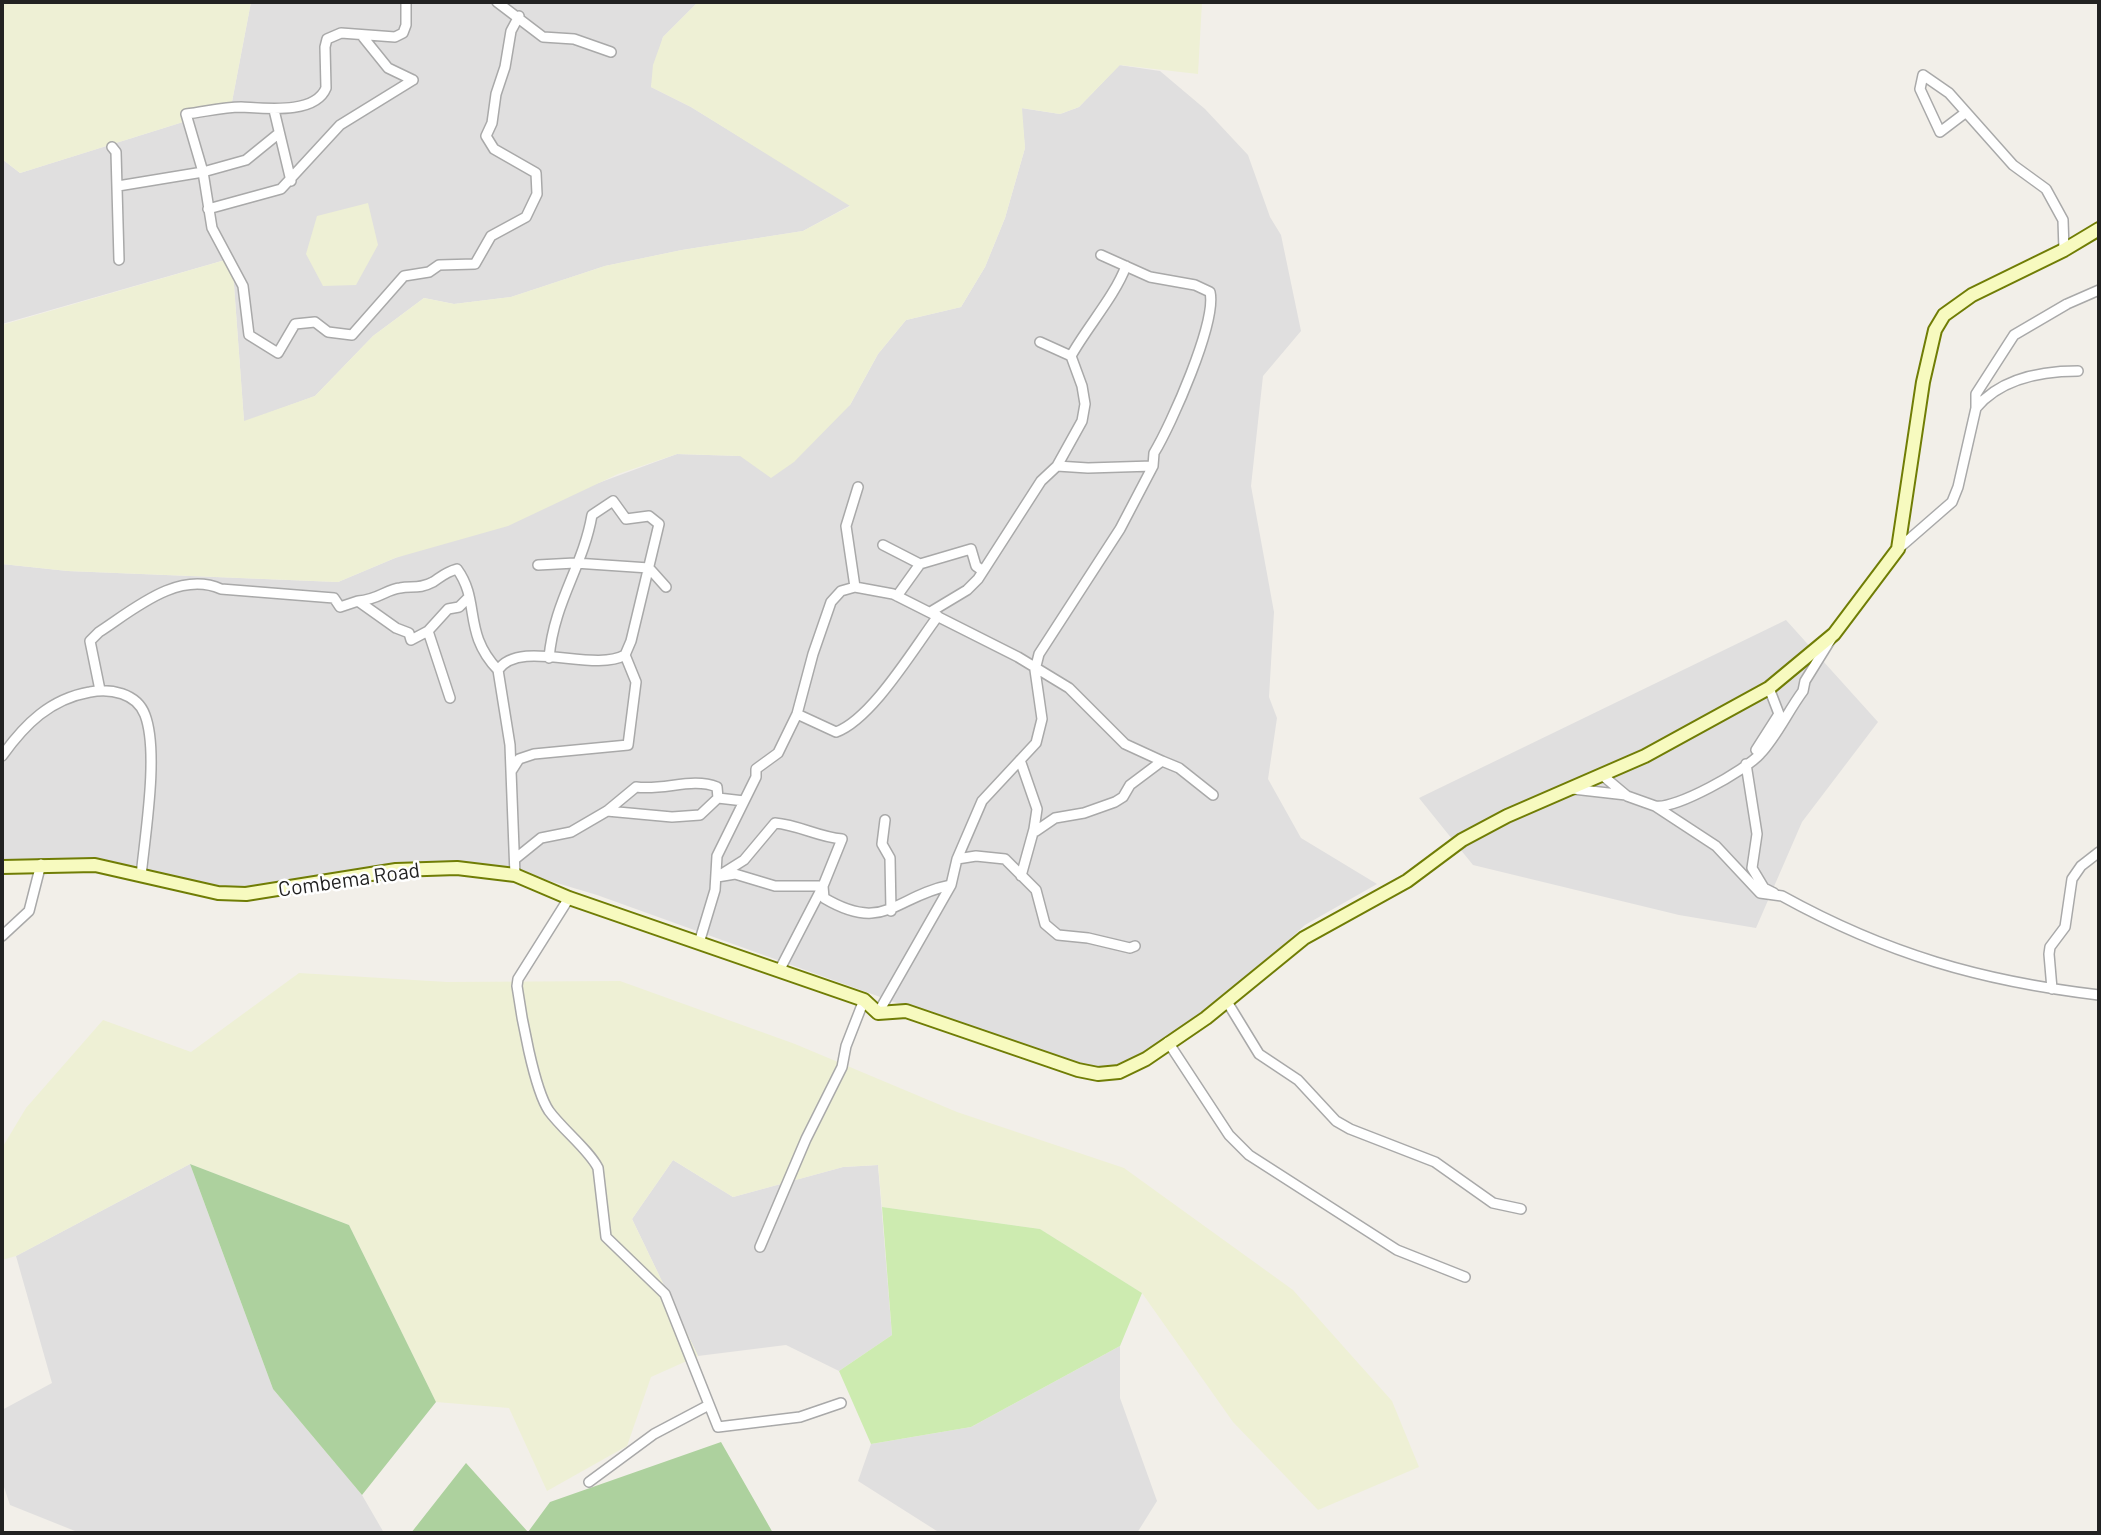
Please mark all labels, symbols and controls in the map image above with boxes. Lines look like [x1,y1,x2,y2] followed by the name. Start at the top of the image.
[277,858,421,902] street label: Combema Road

